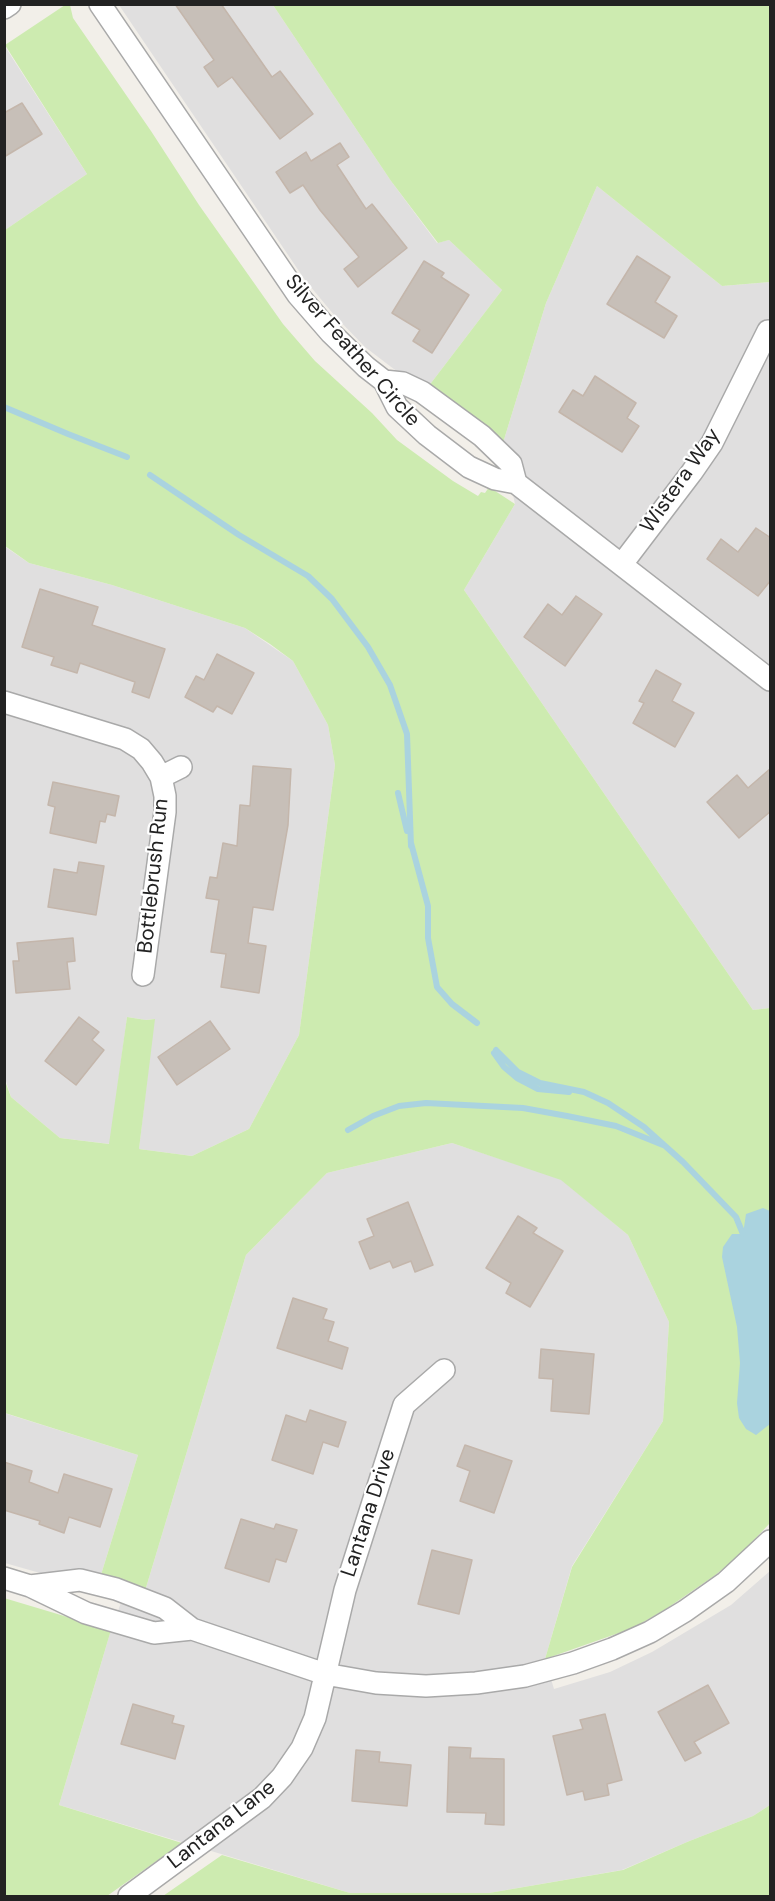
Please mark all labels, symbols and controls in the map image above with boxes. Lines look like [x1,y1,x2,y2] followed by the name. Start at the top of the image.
[279,270,425,432] street label: Silver Feather Circle
[636,424,726,538] street label: Wistera Way
[133,797,175,955] street label: Bottlebrush Run
[336,1446,402,1580] street label: Lantana Drive
[163,1775,281,1875] street label: Lantana Lane

